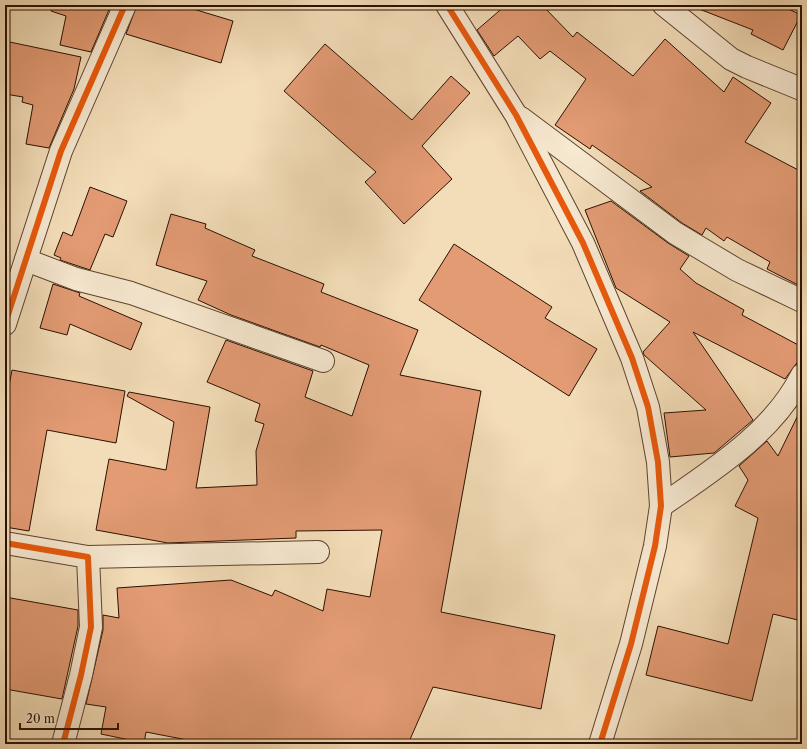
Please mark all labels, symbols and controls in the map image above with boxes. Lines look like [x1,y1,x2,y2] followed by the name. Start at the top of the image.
[20,705,118,731] scale bar
[26,711,55,726] text: 20 m

